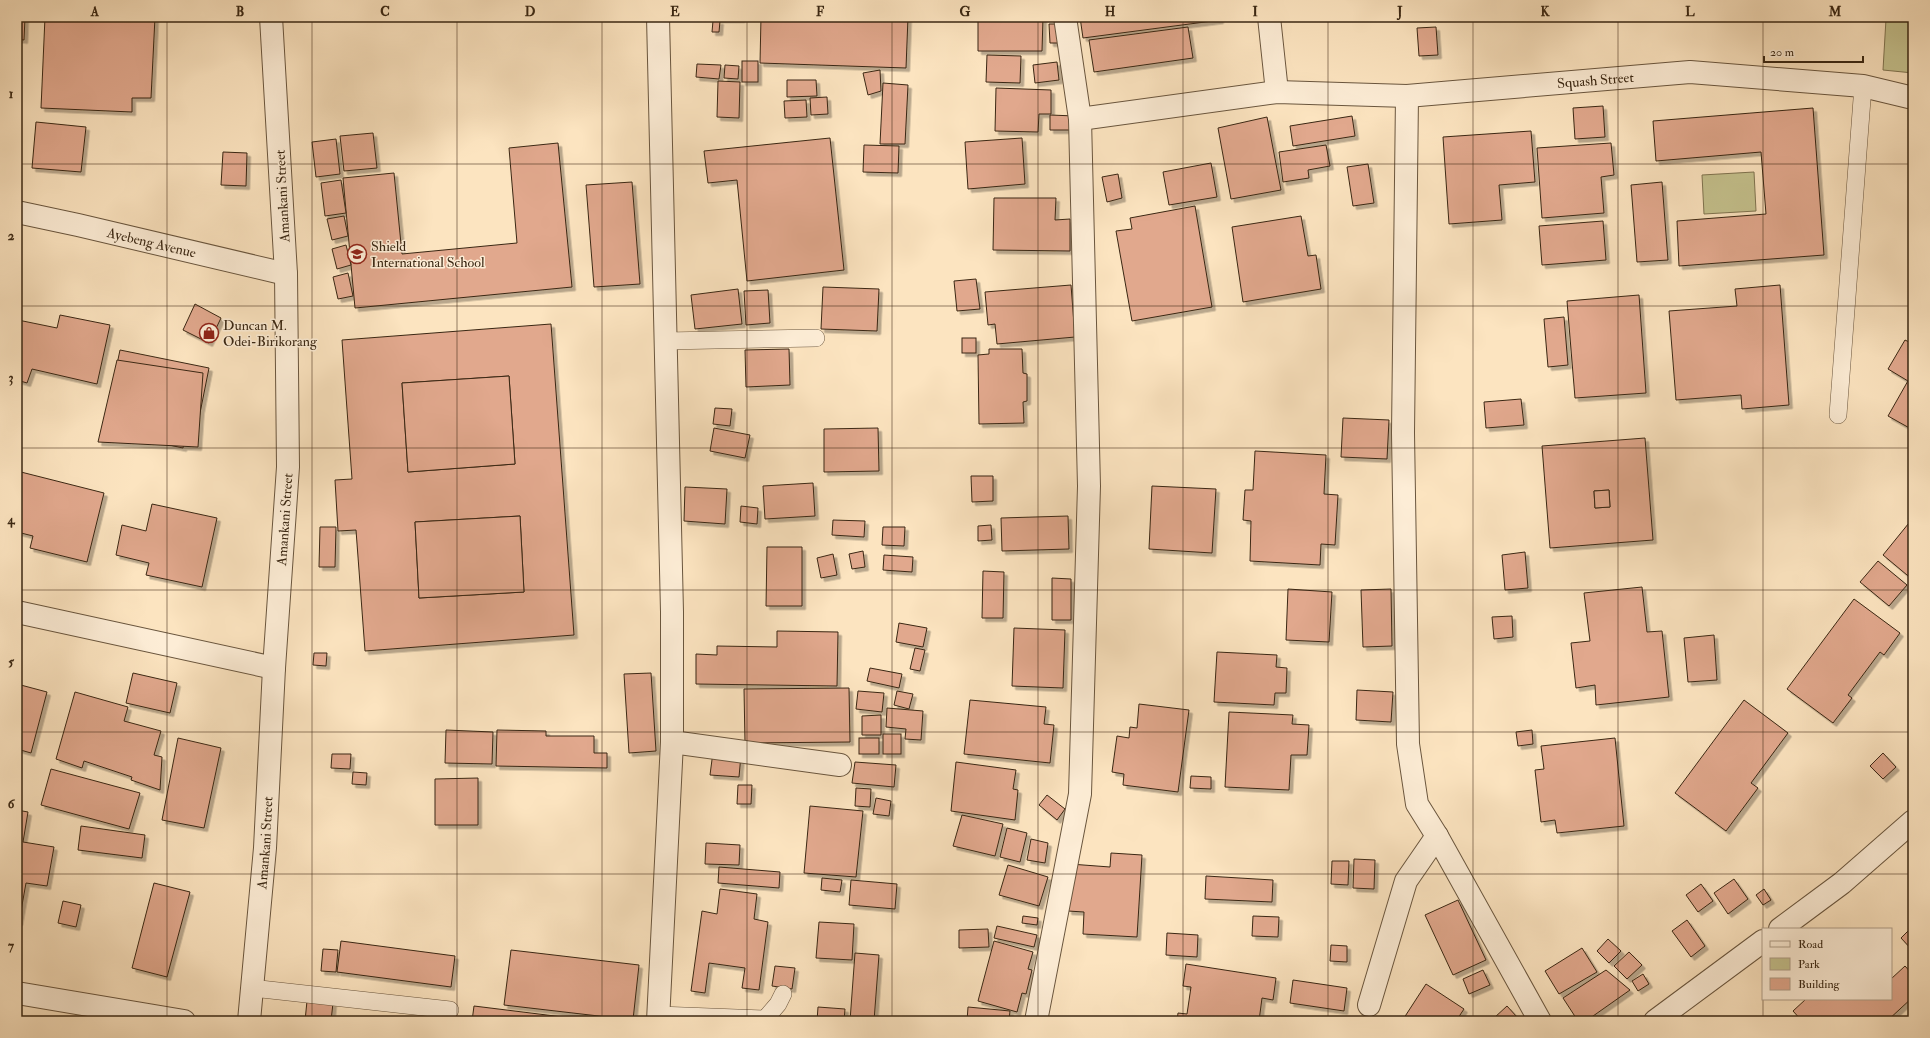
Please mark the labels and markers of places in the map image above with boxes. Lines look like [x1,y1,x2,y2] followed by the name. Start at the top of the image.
[371,238,485,271] place label: Shield International School
[346,243,368,265] school or university icon: Shield International School
[223,317,318,350] place label: Duncan M. Odei-Birikorang
[198,322,220,344] shop icon: Duncan M. Odei-Birikorang

